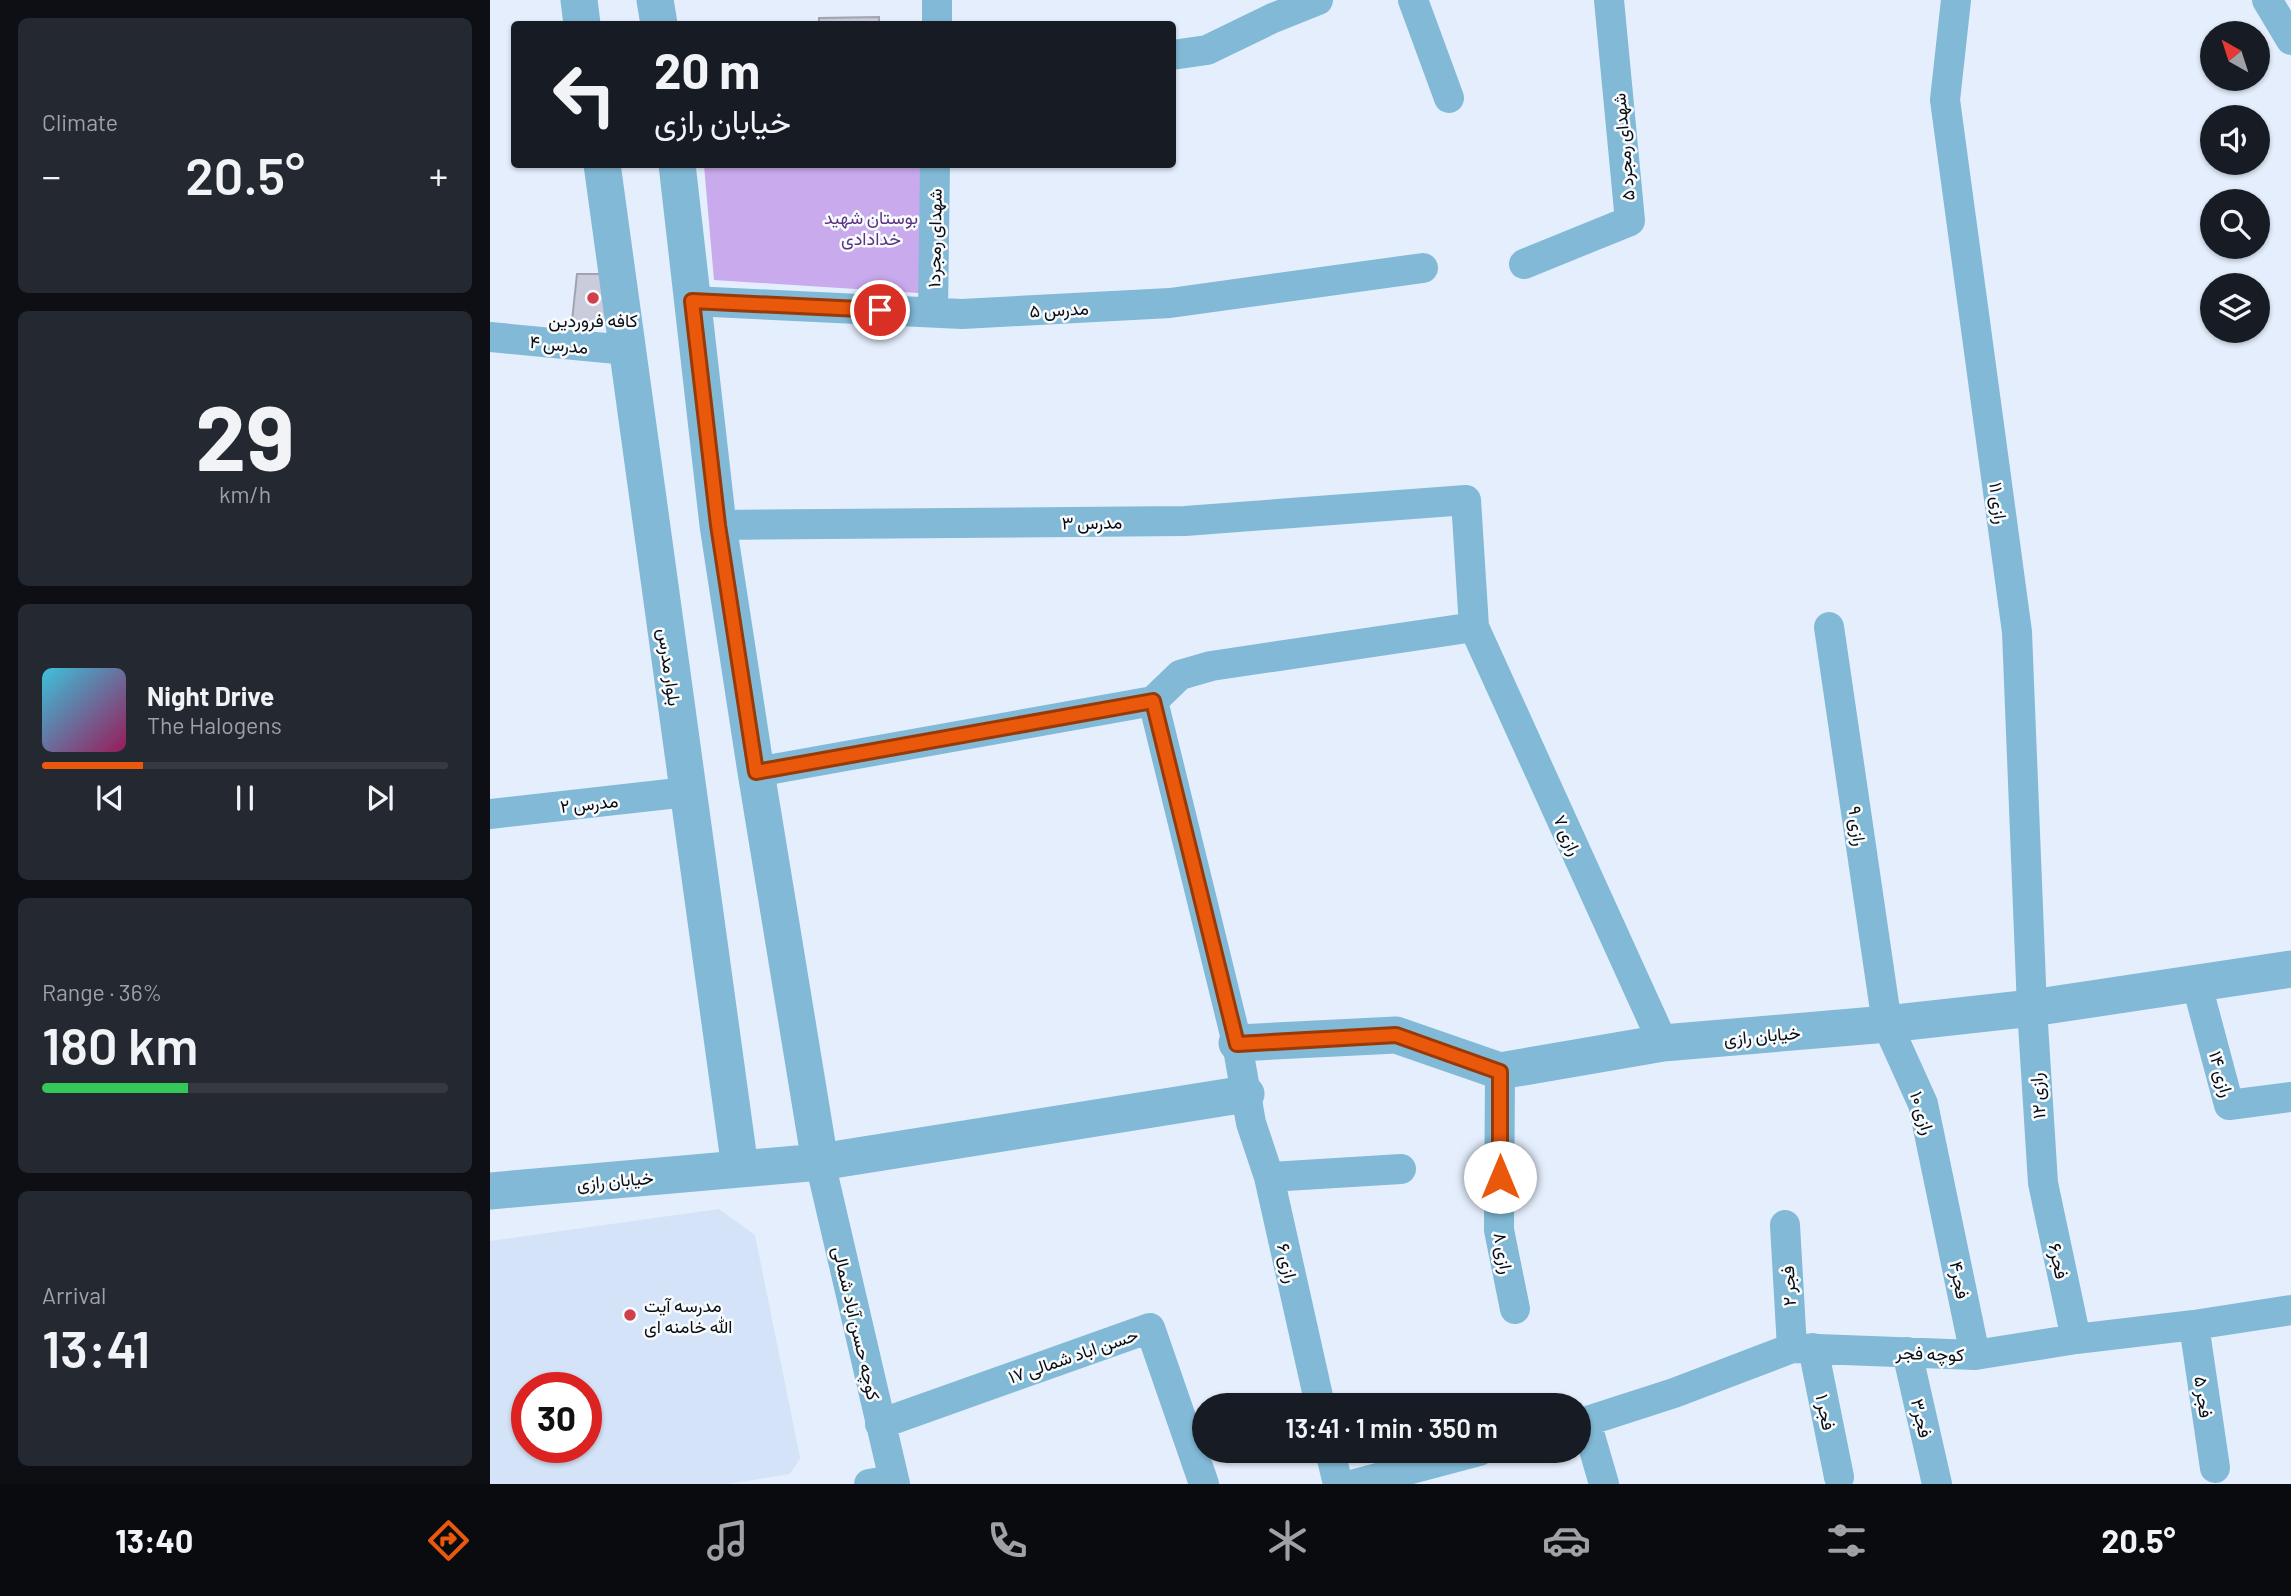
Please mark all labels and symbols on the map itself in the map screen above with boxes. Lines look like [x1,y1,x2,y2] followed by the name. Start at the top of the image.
[2200,21,2270,91] north arrow
[1607,92,1640,202] street label: شهدای رمجرد ۵
[922,188,947,288] street label: شهدای رمجرد۱
[824,206,918,250] park label: بوستان شهید خدادادی
[850,280,910,340] pin
[585,290,601,306] marker: کافه فروردین
[1029,296,1089,323] street label: مدرس ۵
[548,309,638,332] place label: کافه فروردین
[528,330,590,359] street label: مدرس ۴
[1984,481,2013,525] street label: رازی ۱۱
[1061,510,1123,535] street label: مدرس ۳
[653,627,686,707] street label: بلوار مدرس
[559,789,619,818] street label: مدرس ۲
[1843,805,1872,848] street label: رازی ۹
[1548,811,1587,859] street label: رازی ۷
[1723,1021,1801,1050] street label: خیابان رازی
[2204,1048,2239,1100] street label: رازی ۱۴
[2024,1072,2051,1120] street label: رازی ۱۲
[1905,1089,1940,1138] street label: رازی ۱۰
[1463,1140,1537,1214] position arrow
[576,1166,654,1195] street label: خیابان رازی
[1489,1230,1518,1276] street label: رازی ۸
[1272,1241,1303,1285] street label: رازی ۶
[2043,1241,2074,1281] street label: فجر۶
[827,1244,885,1403] street label: کوچه حسن آباد شمالی
[1945,1259,1974,1301] street label: فجر۴
[1776,1265,1801,1307] street label: فجر ۲
[644,1294,733,1338] place label: مدرسه آیت الله خامنه ای
[622,1307,638,1323] marker: مدرسه آیت الله خامنه ای
[1005,1323,1141,1388] street label: حسن اباد شمالی ۱۷
[1894,1341,1965,1367] street label: کوچه فجر
[511,1372,602,1463] speed limit sign: 30
[2189,1375,2218,1419] street label: فجر ۵
[1810,1392,1841,1432] street label: فجر ۱
[1906,1396,1937,1440] street label: فجر۳

